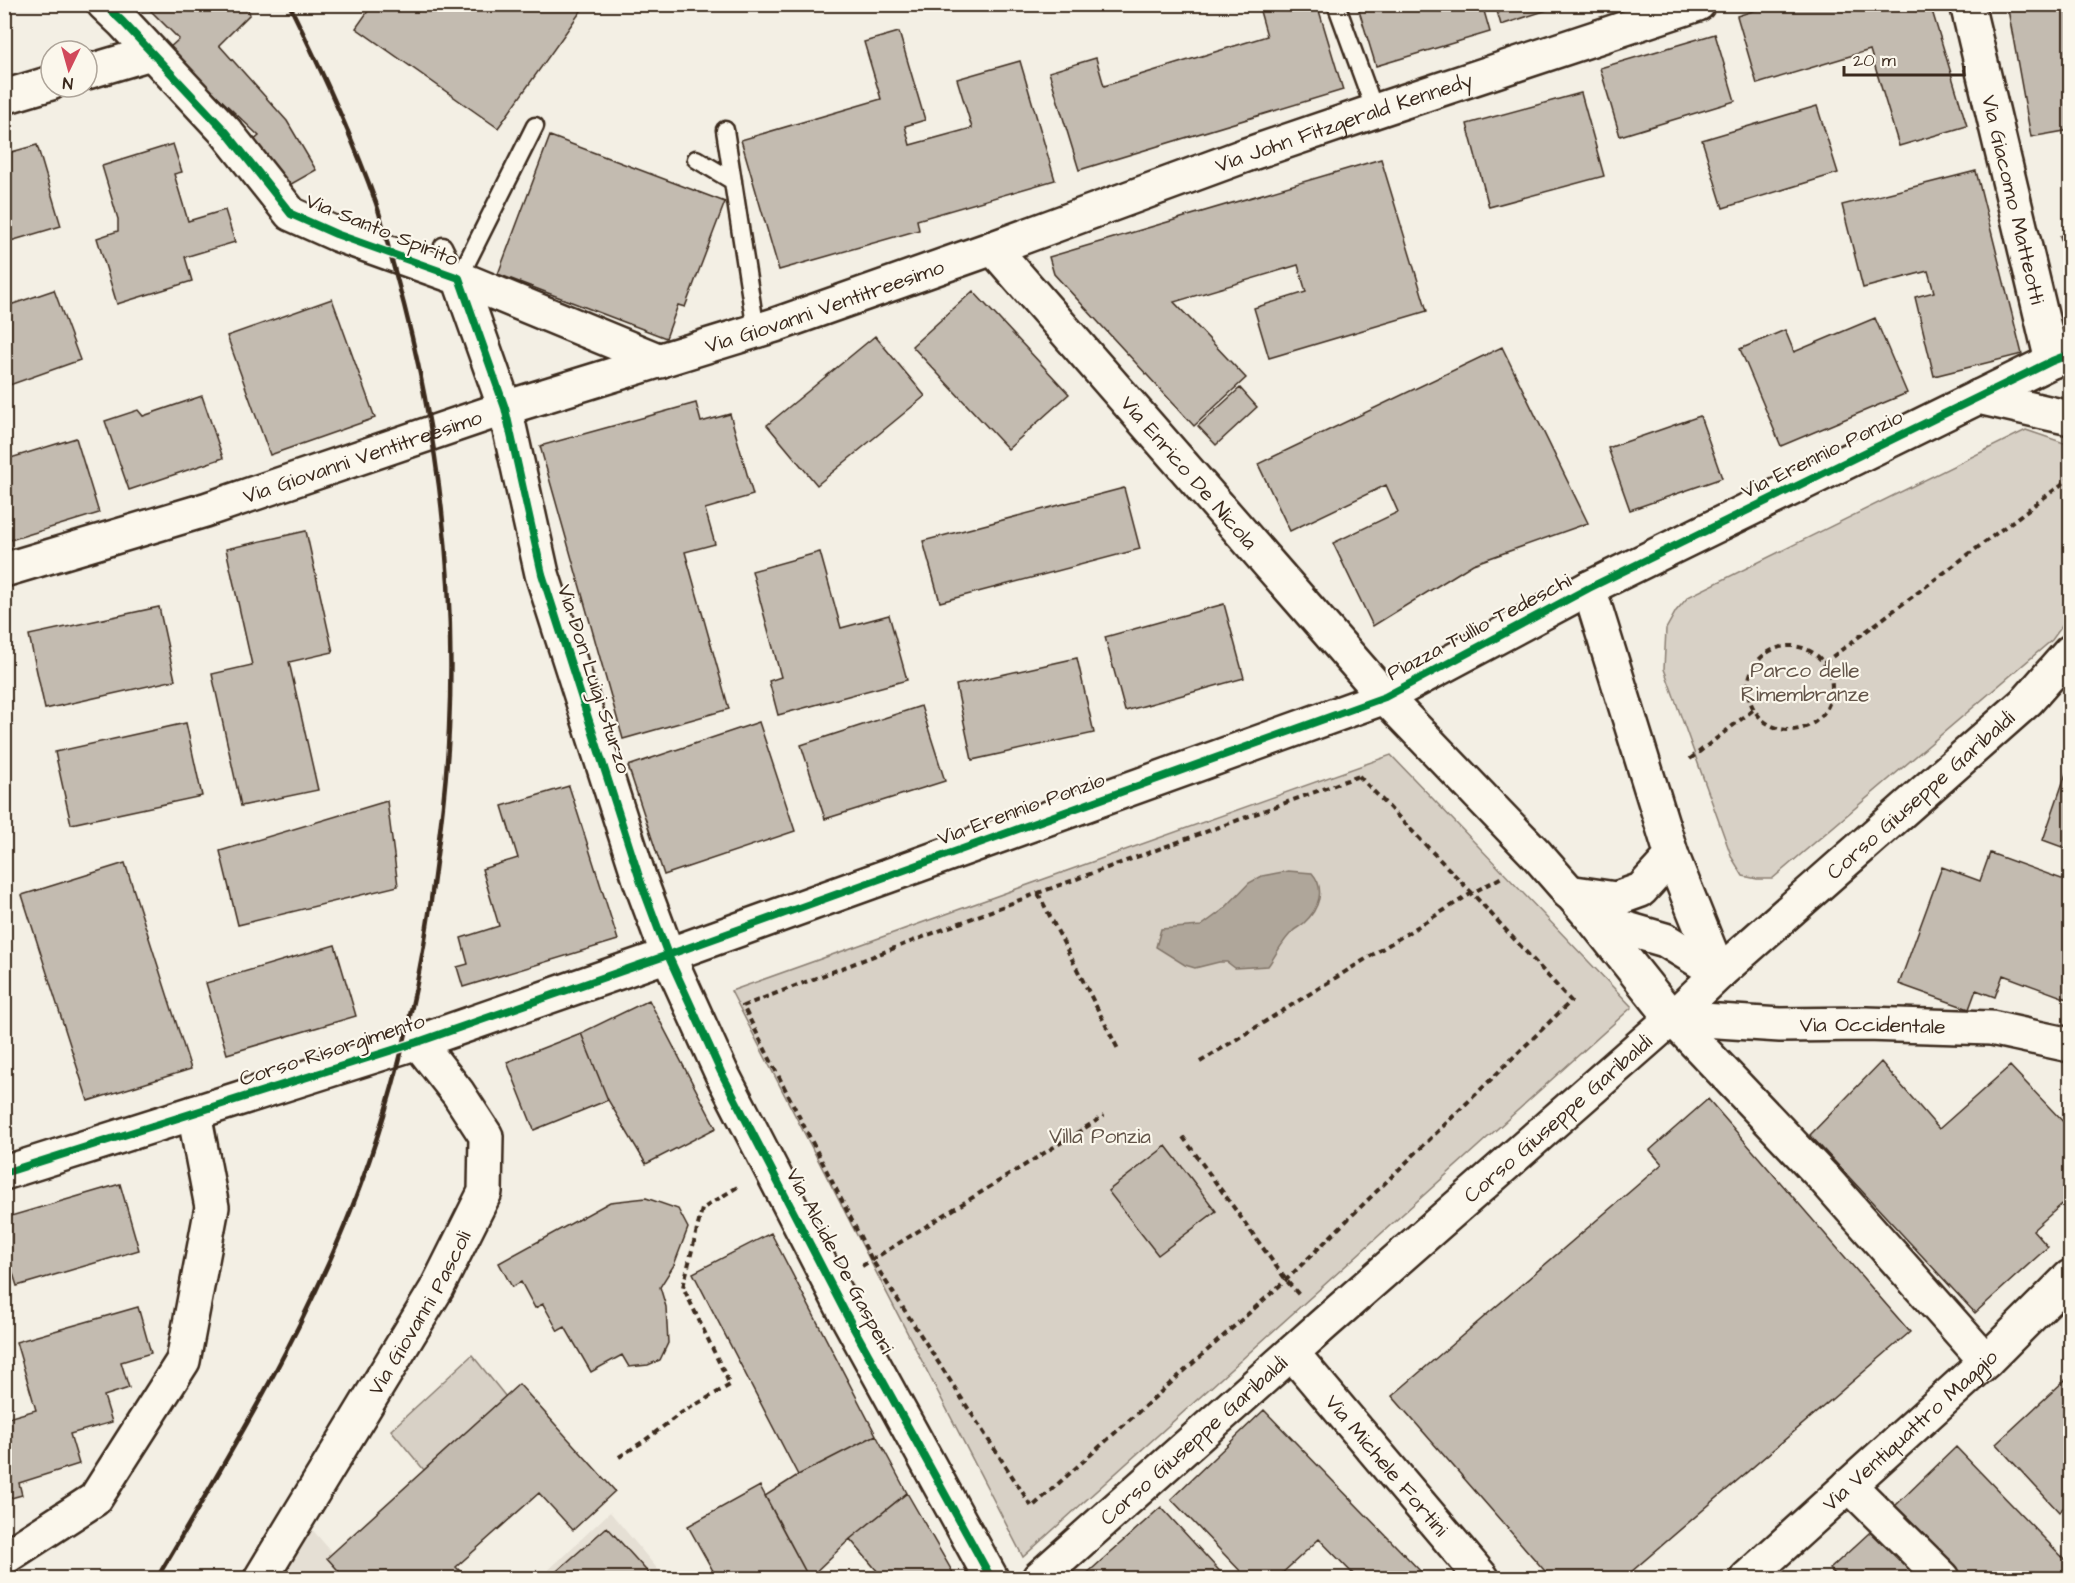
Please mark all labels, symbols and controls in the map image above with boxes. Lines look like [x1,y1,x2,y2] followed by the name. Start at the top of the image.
[39,39,99,99] north arrow
[1844,39,1964,77] scale bar
[1853,48,1896,73] text: 20 m
[1211,65,1477,180] street label: Via John Fitzgerald Kennedy
[62,72,74,94] text: N
[1975,92,2052,307] street label: Via Giacomo Matteotti
[301,186,463,275] street label: Via Santo Spirito
[701,252,948,360] street label: Via Giovanni Ventitreesimo
[1114,389,1264,556] street label: Via Enrico De Nicola
[239,402,486,511] street label: Via Giovanni Ventitreesimo
[1736,402,1908,506] street label: Via Erennio Ponzio
[1382,566,1576,688] street label: Piazza Tullio Tedeschi
[548,581,638,778] street label: Via Don Luigi Sturzo
[1741,656,1869,709] park label: Parco delle Rimembranze
[1820,704,2021,886] street label: Corso Giuseppe Garibaldi
[933,765,1109,853] street label: Via Erennio Ponzio
[235,1006,429,1096] street label: Corso Risorgimento
[1800,1009,1946,1041] street label: Via Occidentale
[1457,1028,1658,1209] street label: Corso Giuseppe Garibaldi
[1049,1122,1151,1151] park label: Villa Ponzia
[778,1163,901,1359] street label: Via Alcide De Gasperi
[361,1226,478,1401] street label: Via Giovanni Pascoli
[1816,1343,2004,1517] street label: Via Ventiquattro Maggio
[1093,1349,1294,1532] street label: Corso Giuseppe Garibaldi
[1318,1388,1455,1542] street label: Via Michele Fortini

